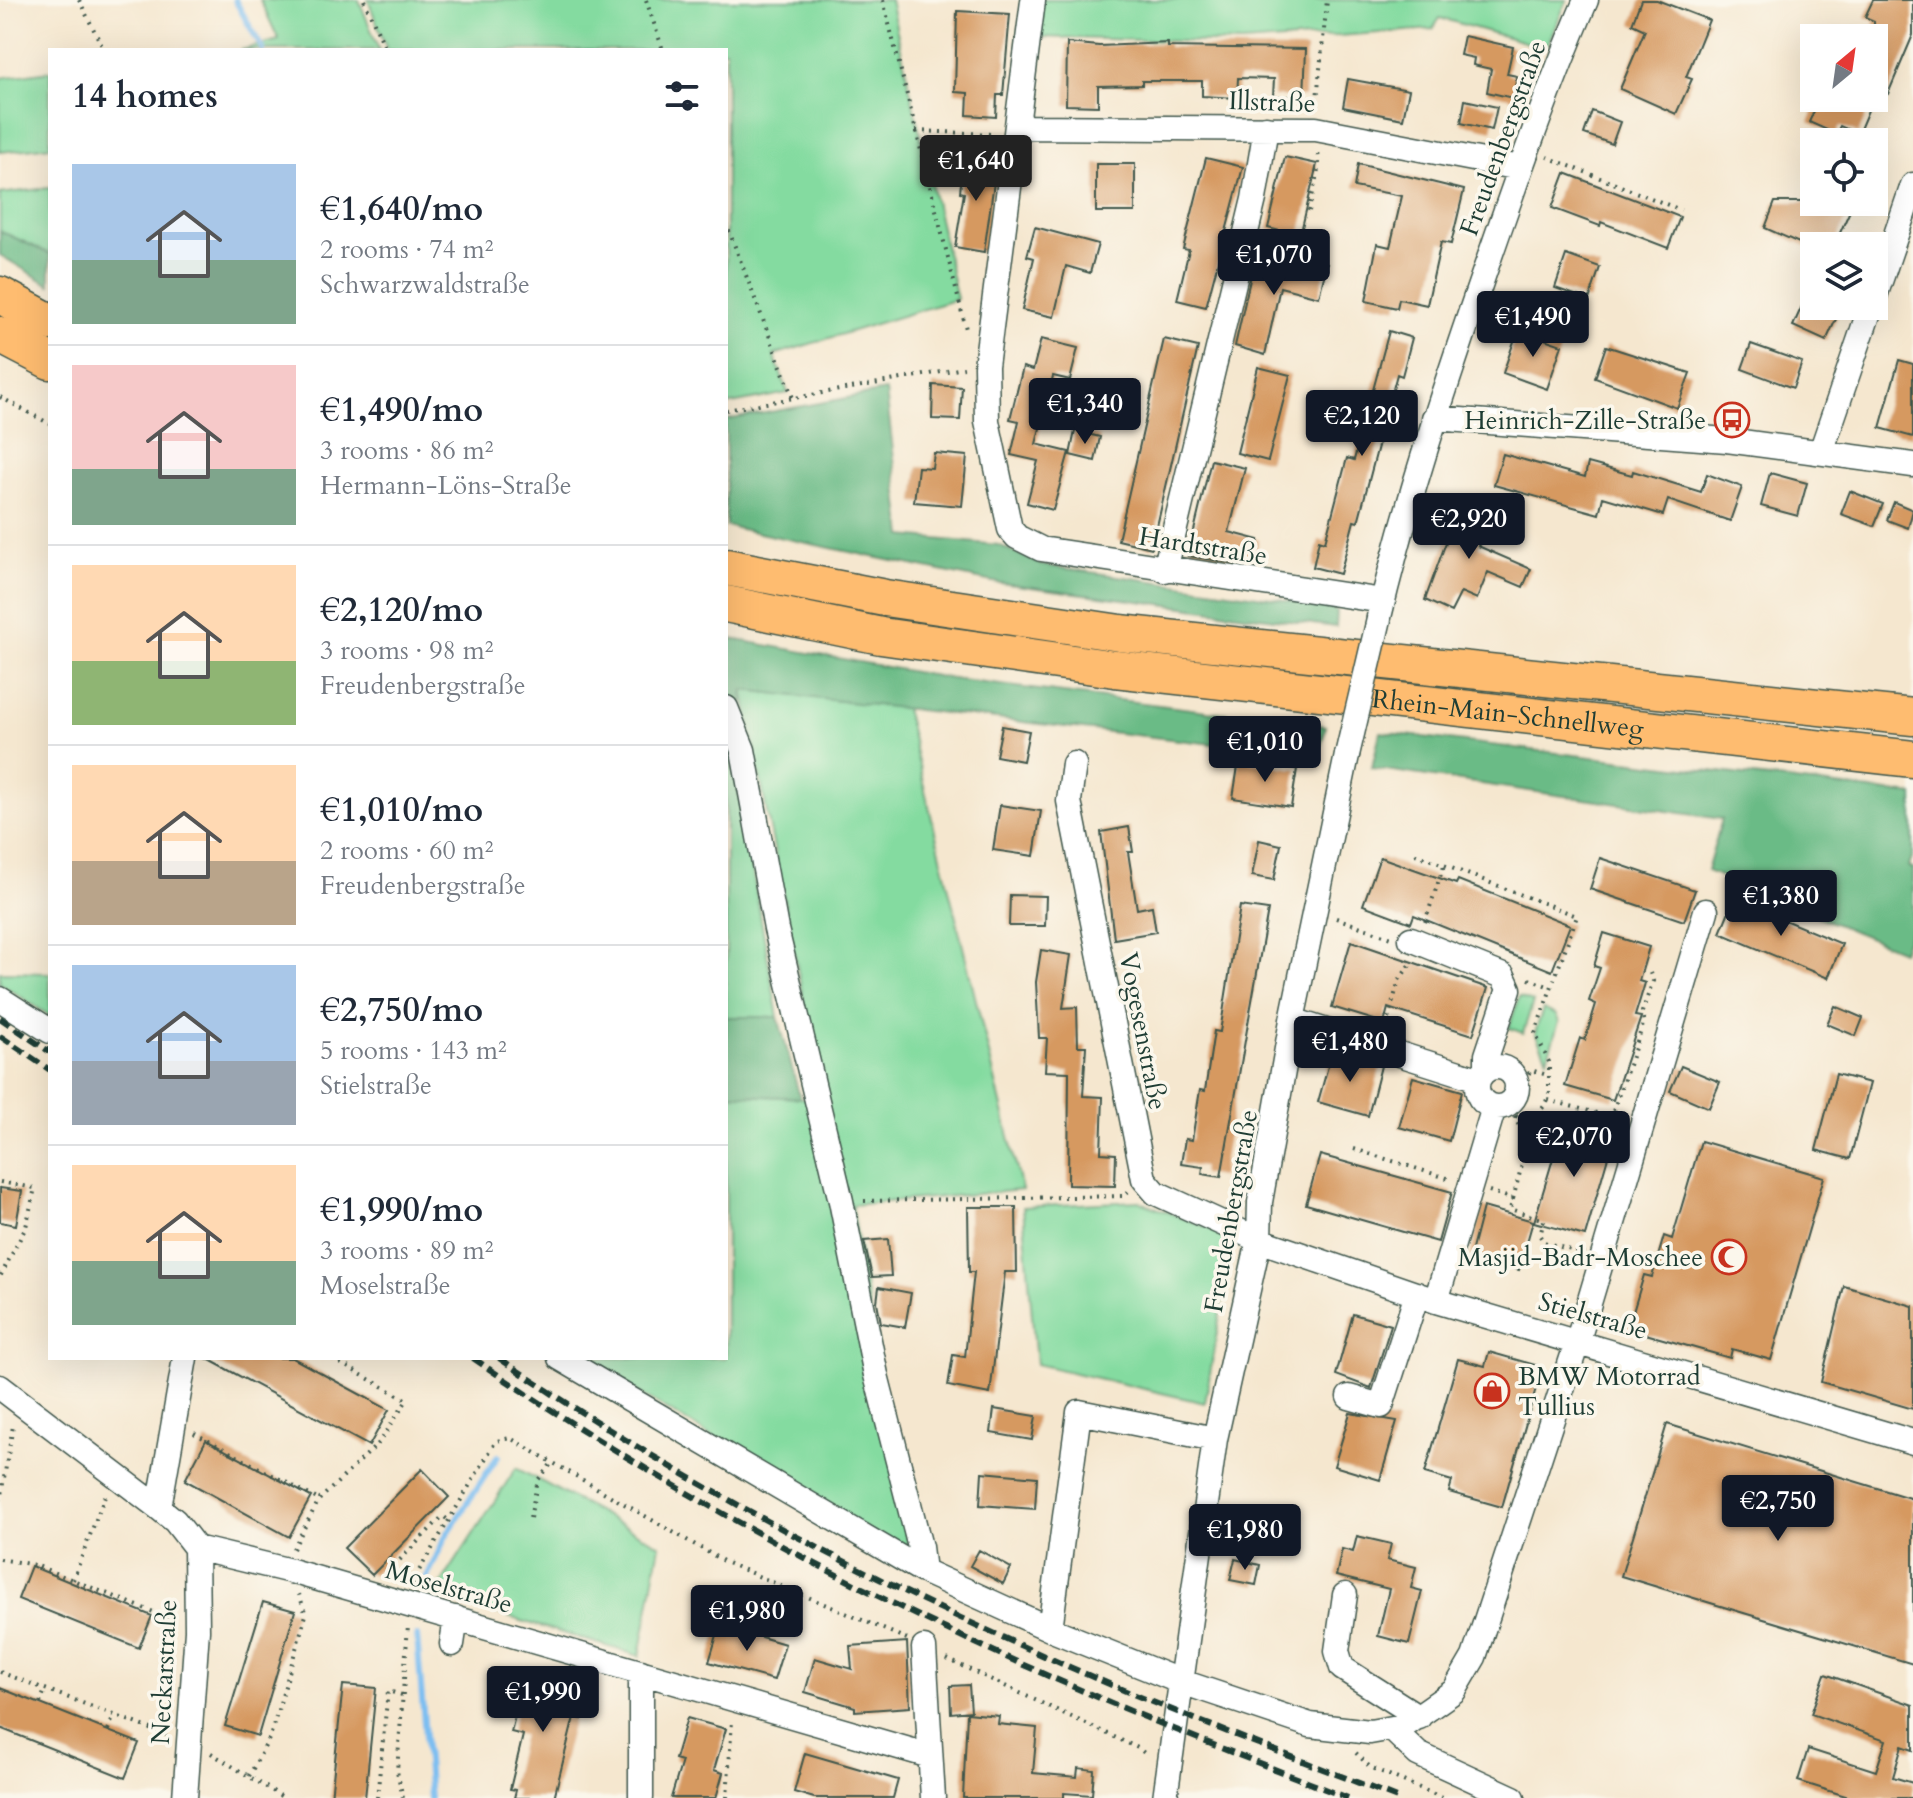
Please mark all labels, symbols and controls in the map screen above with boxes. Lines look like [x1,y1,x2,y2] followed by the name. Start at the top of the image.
[1800,24,1888,112] north arrow
[1800,24,1888,320] map controls
[1451,35,1555,241] street label: Freudenbergstraße
[72,73,218,119] text: 14 homes
[660,74,704,118] icon: filters
[1228,83,1316,121] street label: Illstraße
[1800,128,1888,216] button: locate
[911,135,1041,203] pin: €1,640
[938,143,1014,178] text: €1,640
[320,186,483,232] text: €1,640/mo
[136,196,232,292] icon: home
[1209,229,1339,297] pin: €1,070
[320,232,493,267] text: 2 rooms · 74 m²
[1800,232,1888,320] button: layers
[1236,237,1312,272] text: €1,070
[320,267,530,302] text: Schwarzwaldstraße
[1468,291,1598,359] pin: €1,490
[1495,299,1571,334] text: €1,490
[1020,378,1150,446] pin: €1,340
[1047,386,1123,421] text: €1,340
[320,387,483,433] text: €1,490/mo
[1297,390,1427,458] pin: €2,120
[136,397,232,493] icon: home
[1324,398,1400,433] text: €2,120
[1713,401,1751,439] bus stop icon: Heinrich-Zille-Straße
[1464,403,1706,438] place label: Heinrich-Zille-Straße
[320,433,493,468] text: 3 rooms · 86 m²
[320,468,572,503] text: Hermann-Löns-Straße
[1404,493,1534,561] pin: €2,920
[1431,501,1507,536] text: €2,920
[1136,519,1270,573] street label: Hardtstraße
[320,587,483,633] text: €2,120/mo
[136,597,232,693] icon: home
[320,633,493,668] text: 3 rooms · 98 m²
[320,668,526,703] text: Freudenbergstraße
[1370,681,1646,746] street label: Rhein-Main-Schnellweg
[1200,716,1330,784] pin: €1,010
[1227,724,1303,759] text: €1,010
[320,787,483,833] text: €1,010/mo
[136,797,232,893] icon: home
[320,833,493,868] text: 2 rooms · 60 m²
[320,868,526,903] text: Freudenbergstraße
[1716,870,1846,938] pin: €1,380
[1743,878,1819,913] text: €1,380
[1111,949,1175,1113] street label: Vogesenstraße
[320,987,483,1033] text: €2,750/mo
[136,997,232,1093] icon: home
[1285,1016,1415,1084] pin: €1,480
[1312,1024,1388,1059] text: €1,480
[320,1033,507,1068] text: 5 rooms · 143 m²
[320,1068,432,1103] text: Stielstraße
[1196,1107,1266,1315] street label: Freudenbergstraße
[1509,1111,1639,1179] pin: €2,070
[1536,1119,1612,1154] text: €2,070
[320,1187,483,1233] text: €1,990/mo
[136,1197,232,1293] icon: home
[320,1233,493,1268] text: 3 rooms · 89 m²
[1710,1238,1748,1276] mosque icon: Masjid-Badr-Moschee
[1458,1240,1703,1275] place label: Masjid-Badr-Moschee
[320,1268,451,1303] text: Moselstraße
[1534,1284,1652,1348] street label: Stielstraße
[1518,1359,1701,1424] place label: BMW Motorrad Tullius
[1473,1372,1511,1410] shop icon: BMW Motorrad Tullius
[1713,1475,1843,1543] pin: €2,750
[1740,1483,1816,1518] text: €2,750
[1180,1504,1310,1572] pin: €1,980
[1207,1512,1283,1547] text: €1,980
[381,1552,517,1622] street label: Moselstraße
[682,1585,812,1653] pin: €1,980
[709,1593,785,1628] text: €1,980
[143,1598,185,1746] street label: Neckarstraße
[478,1666,608,1734] pin: €1,990
[505,1674,581,1709] text: €1,990

